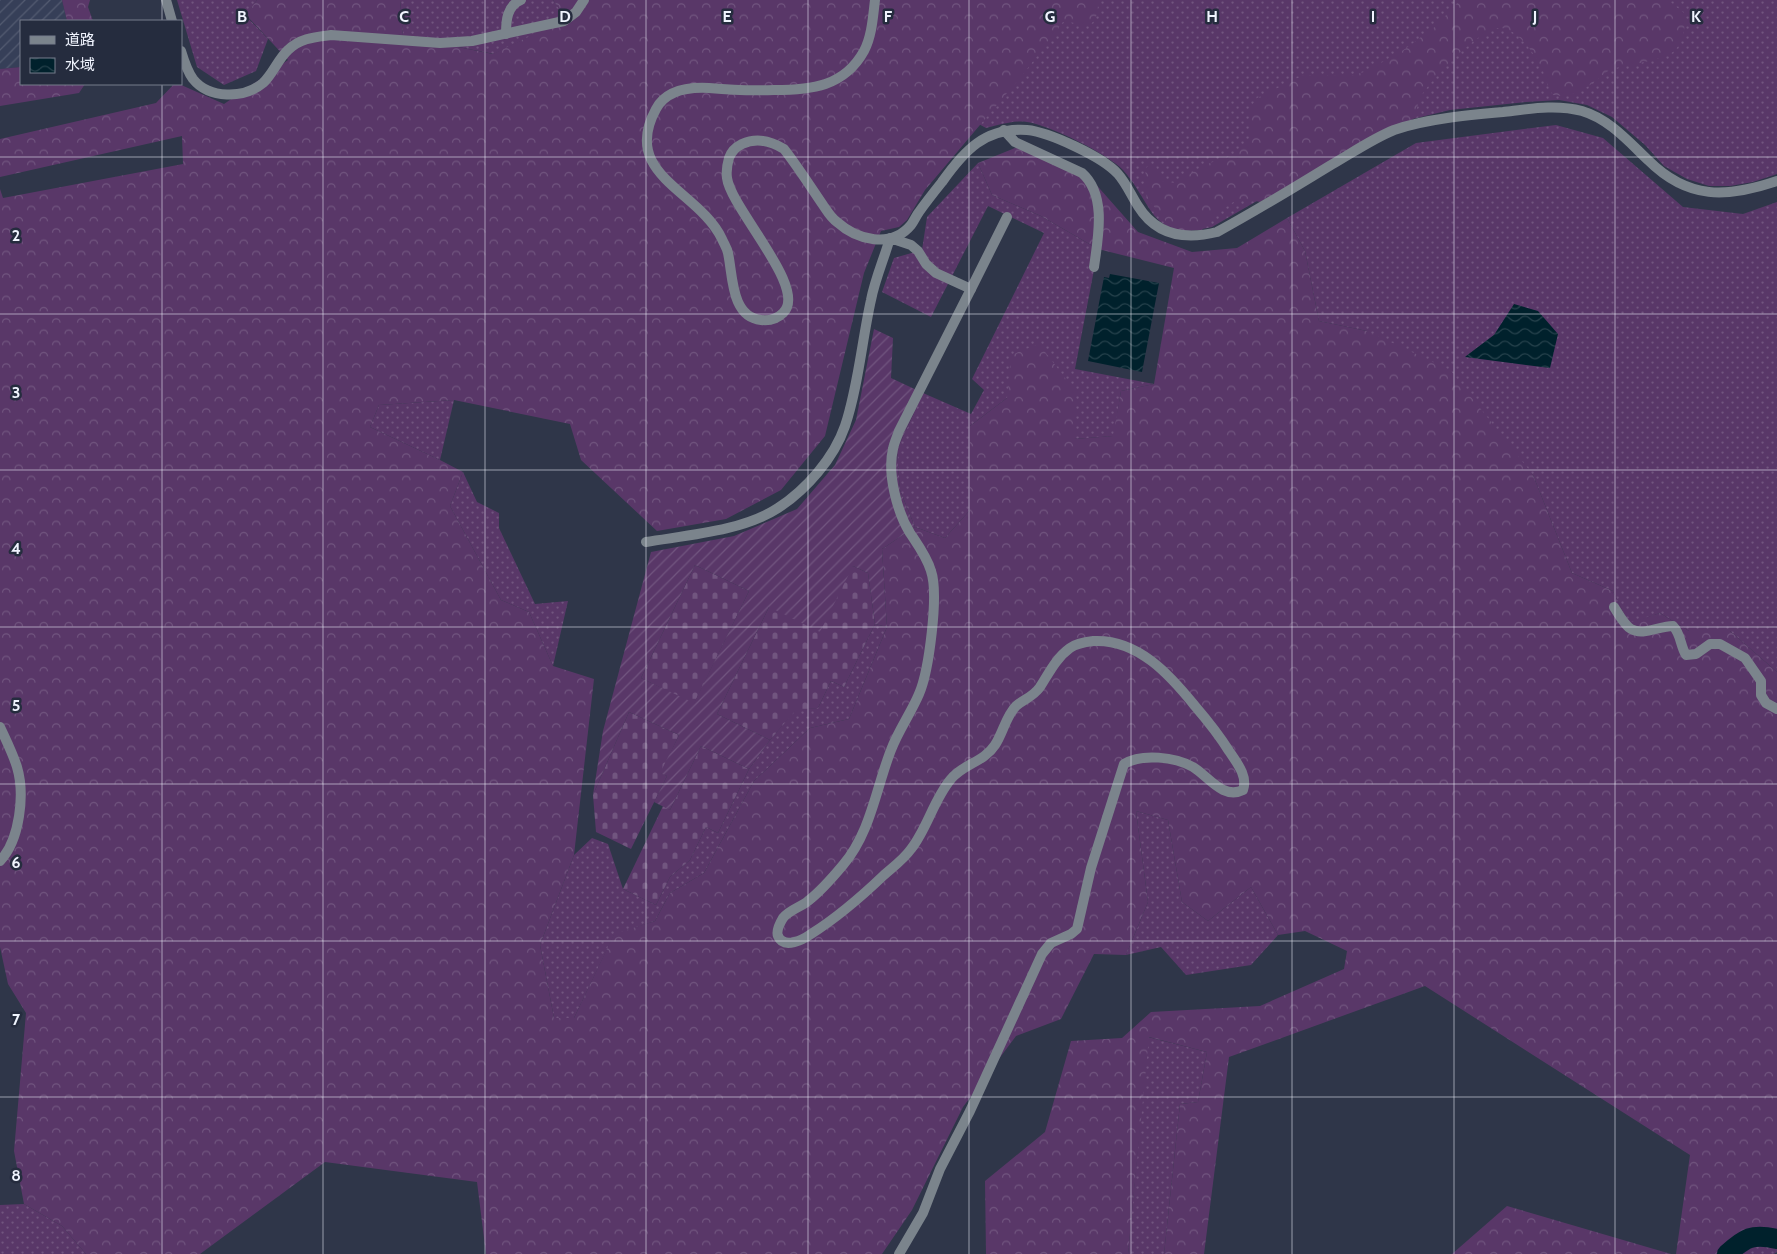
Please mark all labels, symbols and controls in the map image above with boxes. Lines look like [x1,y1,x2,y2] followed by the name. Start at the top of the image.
[237,7,247,26] text: B
[399,7,409,26] text: C
[559,7,571,26] text: D
[722,7,732,26] text: E
[884,7,893,26] text: F
[1045,7,1055,26] text: G
[1206,7,1218,26] text: H
[1371,7,1375,26] text: I
[1532,7,1537,26] text: J
[1691,7,1701,26] text: K
[20,20,182,85] legend
[65,31,95,49] text: 道路
[65,56,95,74] text: 水域
[12,226,20,245] text: 2
[12,383,20,402] text: 3
[11,539,21,558] text: 4
[12,696,20,715] text: 5
[12,853,21,872] text: 6
[12,1010,21,1029] text: 7
[11,1166,21,1185] text: 8

